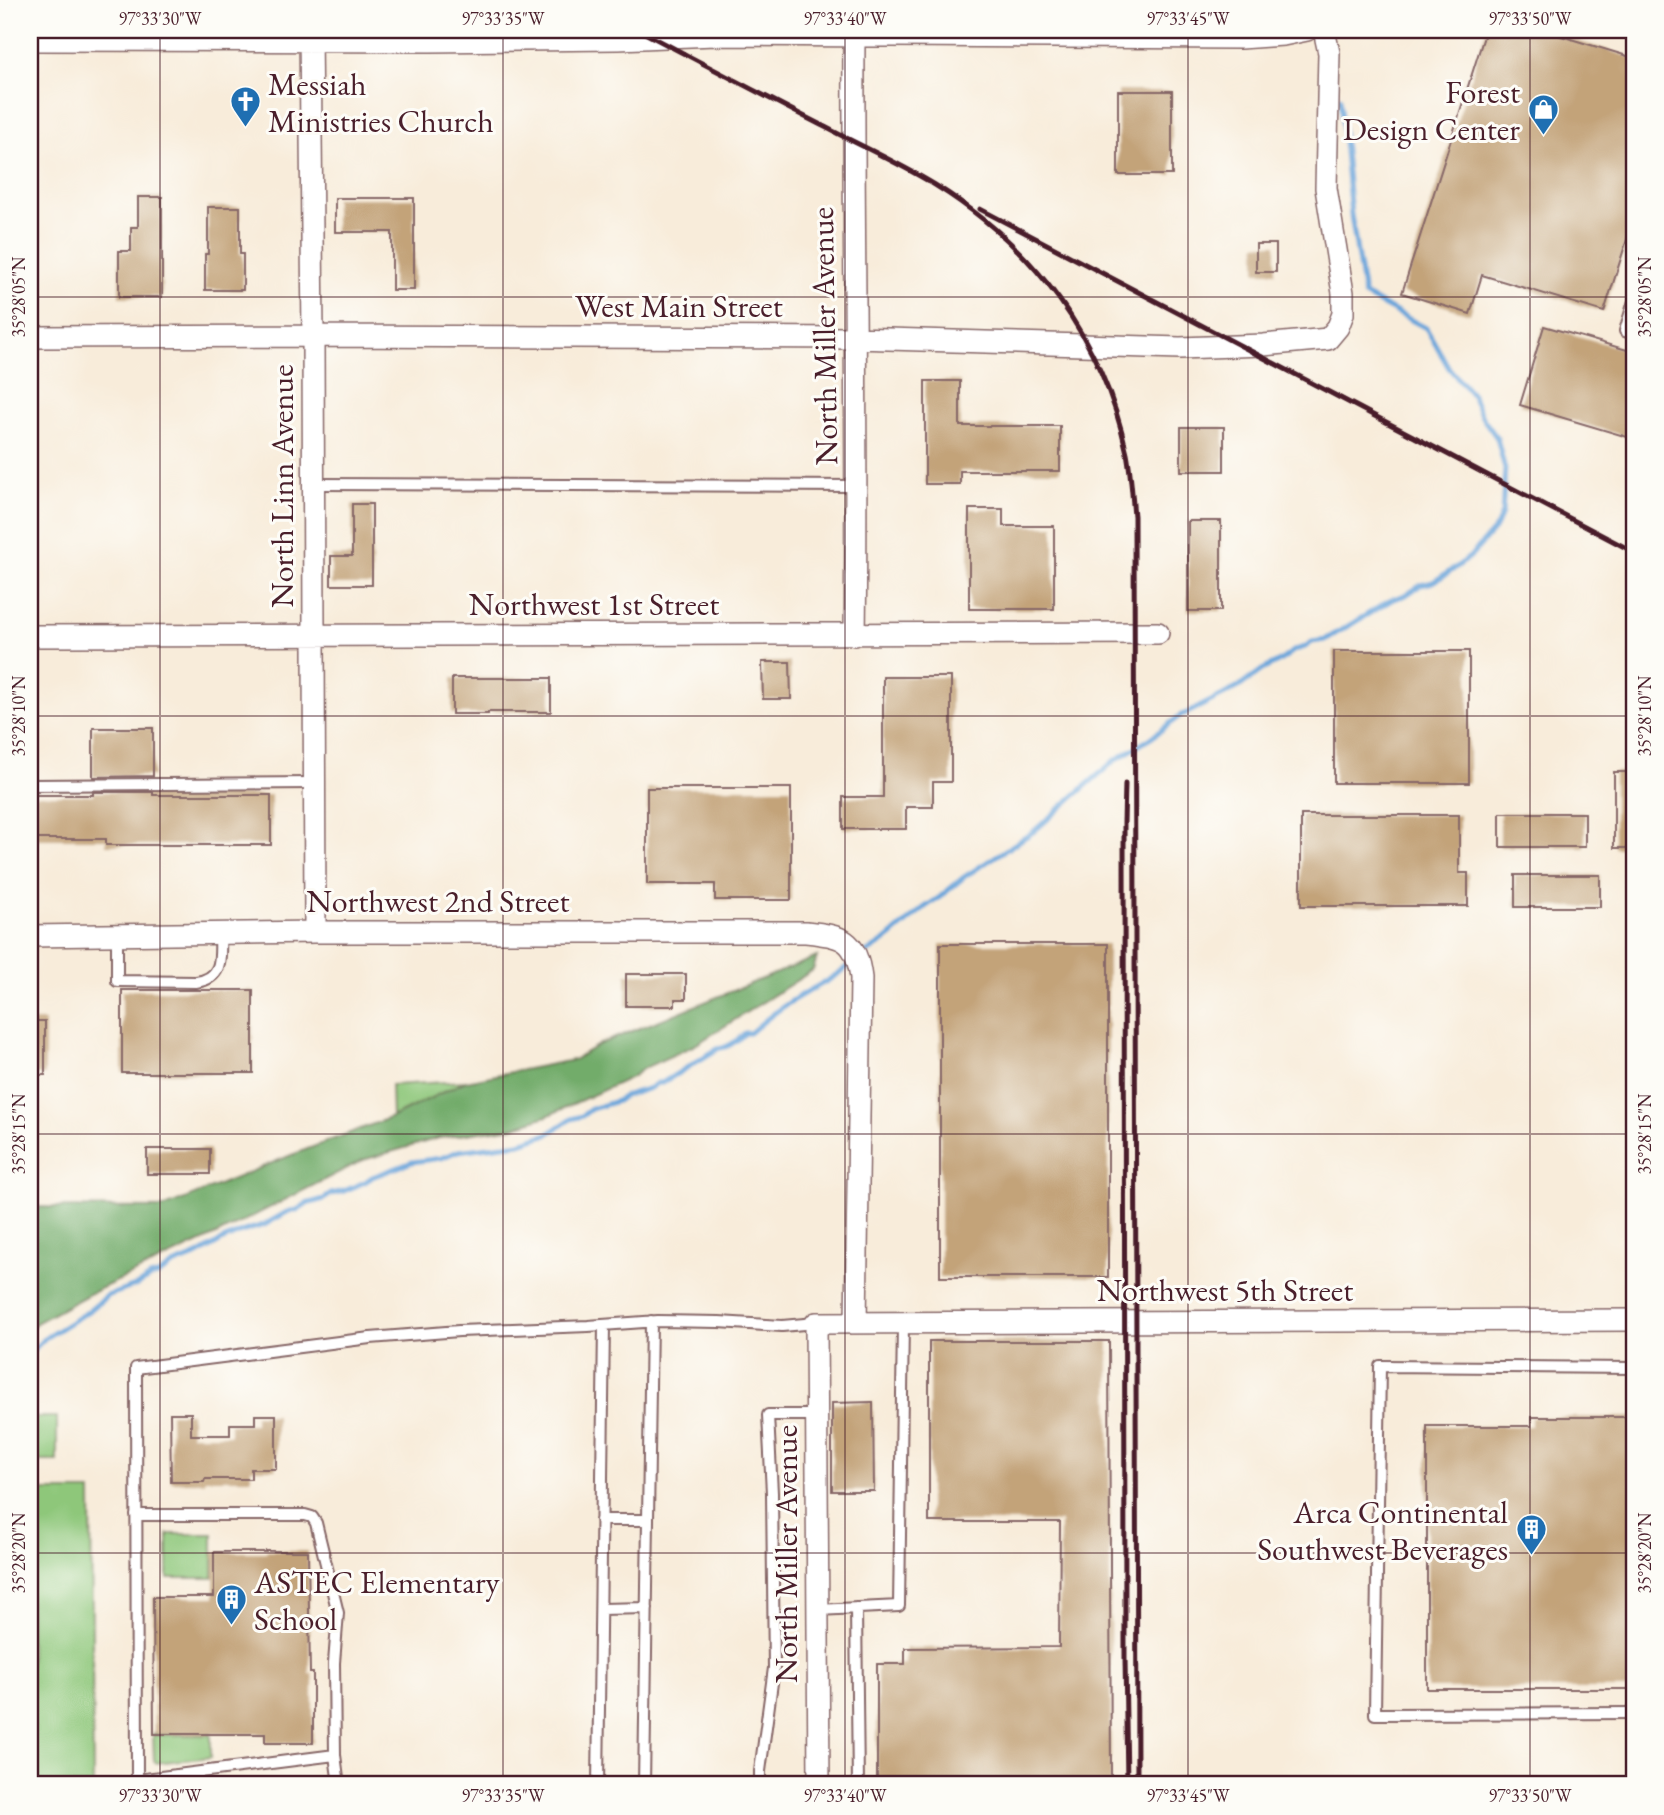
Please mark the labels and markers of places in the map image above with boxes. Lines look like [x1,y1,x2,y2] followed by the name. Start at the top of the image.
[268,63,494,142] place label: Messiah Ministries Church
[1343,71,1520,150] place label: Forest Design Center
[228,85,262,129] church icon: Messiah Ministries Church
[1526,93,1560,137] shop icon: Forest Design Center
[1257,1491,1508,1570] place label: Arca Continental Southwest Beverages
[1514,1513,1548,1557] building icon: Arca Continental Southwest Beverages
[253,1561,501,1640] place label: ASTEC Elementary School
[214,1583,248,1627] building icon: ASTEC Elementary School

